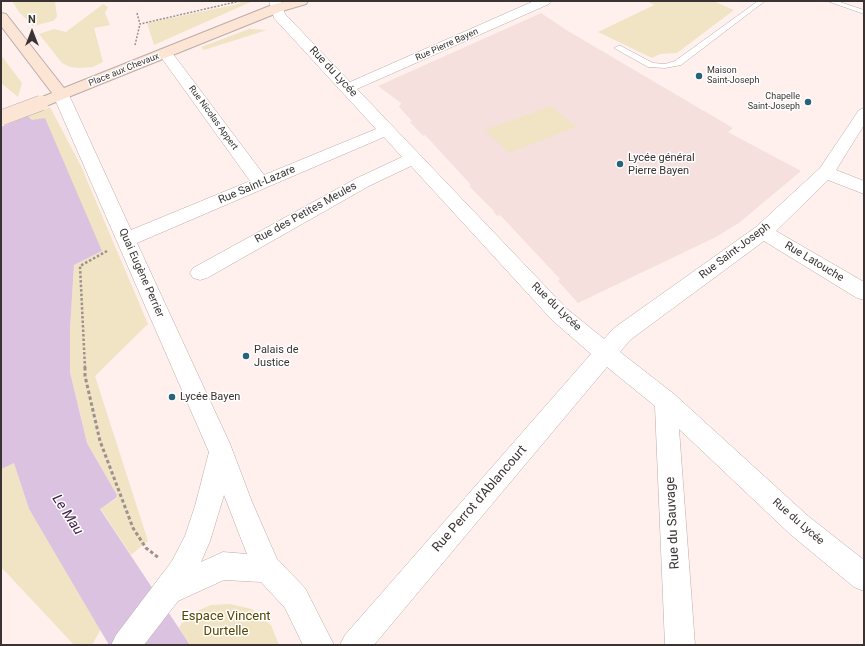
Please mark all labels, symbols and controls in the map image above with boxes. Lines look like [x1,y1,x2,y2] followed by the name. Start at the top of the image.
[12,12,52,52] north arrow
[28,13,36,26] text: N
[414,26,480,64] street label: Rue Pierre Bayen
[306,44,360,100] street label: Rue du Lycée
[87,51,161,89] street label: Place aux Chevaux
[707,66,759,87] place label: Maison Saint-Joseph
[694,71,704,81] marker: Maison Saint-Joseph
[186,84,240,152] street label: Rue Nicolas Appert
[748,92,800,113] place label: Chapelle Saint-Joseph
[803,97,813,107] marker: Chapelle Saint-Joseph
[628,151,695,177] place label: Lycée général Pierre Bayen
[615,159,625,169] marker: Lycée général Pierre Bayen
[217,163,297,207] street label: Rue Saint-Lazare
[253,180,359,246] street label: Rue des Petites Meules
[697,220,773,282] street label: Rue Saint-Joseph
[115,226,167,320] street label: Quai Eugène Perrier
[782,239,846,285] street label: Rue Latouche
[528,280,584,334] street label: Rue du Lycée
[254,343,299,369] place label: Palais de Justice
[241,351,251,361] marker: Palais de Justice
[180,390,240,404] place label: Lycée Bayen
[167,392,177,402] marker: Lycée Bayen
[429,442,531,556] street label: Rue Perrot d'Ablancourt
[663,476,683,570] street label: Rue du Sauvage
[48,492,86,538] water label: Le Mau
[769,496,827,548] street label: Rue du Lycée
[181,609,271,640] park label: Espace Vincent Durtelle

